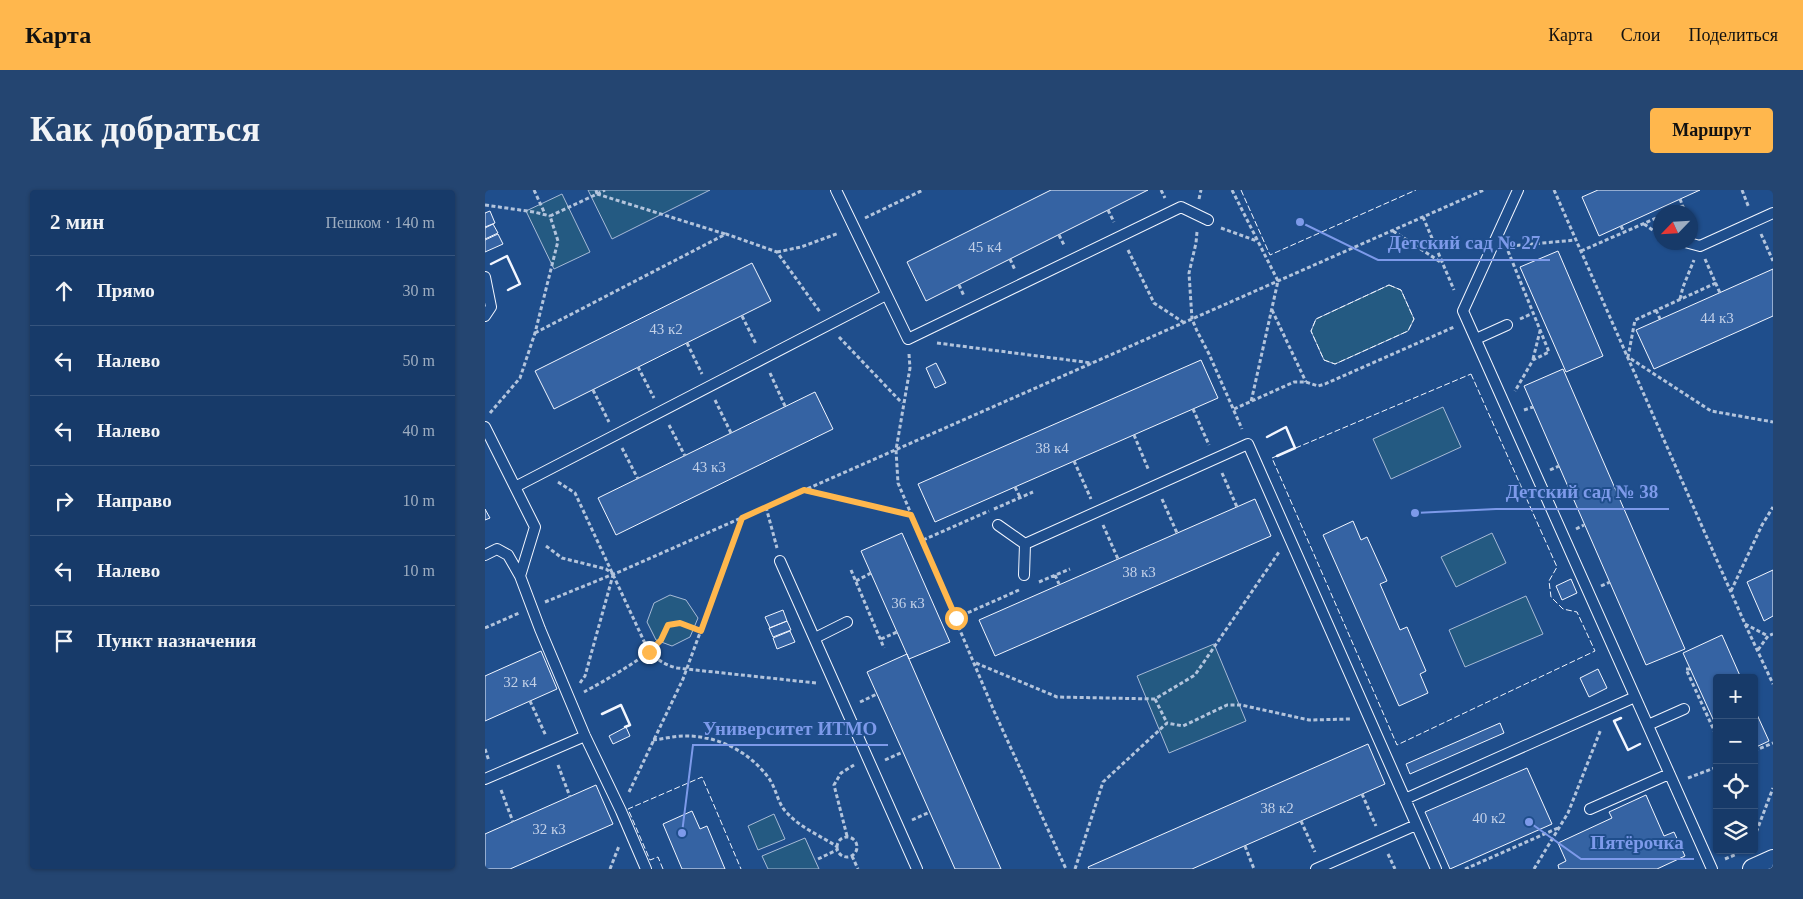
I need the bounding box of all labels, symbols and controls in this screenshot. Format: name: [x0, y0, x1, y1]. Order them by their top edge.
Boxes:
text: Карта: [25, 22, 91, 48]
text: Карта: [1548, 25, 1593, 45]
text: Слои: [1621, 25, 1660, 45]
text: Поделиться: [1688, 25, 1778, 45]
button: Маршрут: [1650, 108, 1773, 153]
text: Как добраться: [30, 110, 260, 149]
north arrow: [1653, 205, 1698, 250]
text: 2 мин: [50, 210, 104, 234]
text: Пешком · 140 m: [325, 214, 435, 231]
callout: Детский сад № 27: [1378, 226, 1550, 260]
text: Детский сад № 27: [1388, 232, 1541, 253]
house number: 45 к4: [968, 239, 1002, 255]
icon: ahead: [50, 277, 78, 305]
text: Прямо: [97, 280, 155, 301]
text: 30 m: [403, 282, 435, 299]
house number: 44 к3: [1700, 310, 1734, 326]
house number: 43 к2: [649, 321, 683, 337]
icon: left: [50, 347, 78, 375]
text: Налево: [97, 350, 160, 371]
text: 50 m: [403, 352, 435, 369]
icon: left: [50, 417, 78, 445]
text: Налево: [97, 420, 160, 441]
text: 40 m: [403, 422, 435, 439]
house number: 38 к4: [1035, 440, 1069, 456]
house number: 43 к3: [692, 459, 726, 475]
callout: Детский сад № 38: [1496, 475, 1669, 509]
text: Детский сад № 38: [1506, 481, 1658, 502]
icon: right: [50, 487, 78, 515]
text: Направо: [97, 490, 172, 511]
text: 10 m: [403, 492, 435, 509]
icon: left: [50, 557, 78, 585]
text: Налево: [97, 560, 160, 581]
text: 10 m: [403, 562, 435, 579]
house number: 38 к3: [1122, 564, 1156, 580]
house number: 36 к3: [891, 595, 925, 611]
route start: [945, 607, 968, 630]
icon: arrive: [50, 627, 78, 655]
text: Пункт назначения: [97, 630, 256, 651]
route end: [638, 641, 661, 664]
house number: 32 к4: [503, 674, 537, 690]
map controls: [1713, 674, 1758, 854]
button: +: [1713, 674, 1758, 719]
callout: Университет ИТМО: [693, 711, 888, 745]
text: Университет ИТМО: [703, 718, 877, 739]
button: −: [1713, 719, 1758, 764]
button: locate: [1713, 764, 1758, 809]
house number: 38 к2: [1260, 800, 1294, 816]
button: layers: [1713, 809, 1758, 854]
house number: 40 к2: [1472, 810, 1506, 826]
house number: 32 к3: [532, 821, 566, 837]
callout: Пятёрочка: [1581, 825, 1694, 859]
text: Пятёрочка: [1590, 832, 1684, 853]

